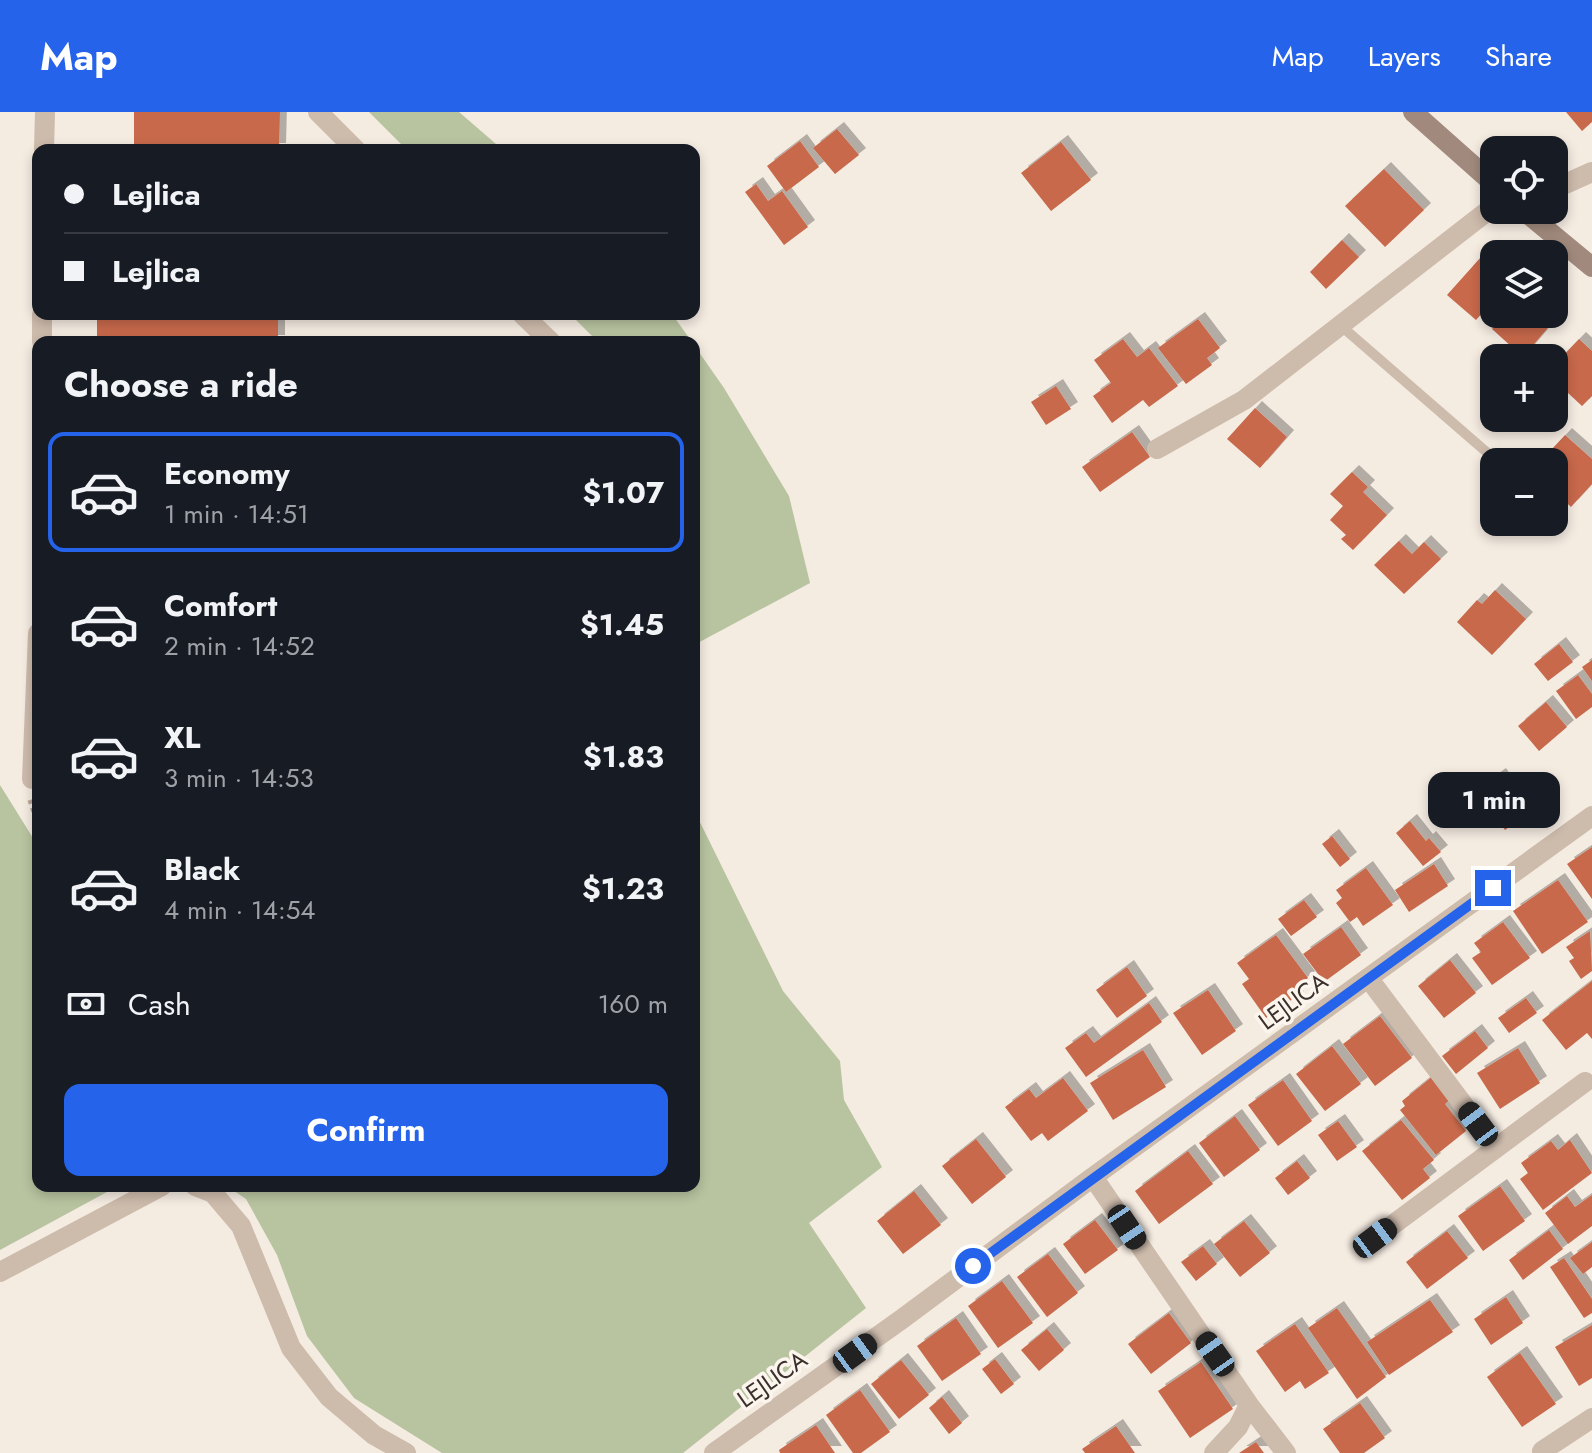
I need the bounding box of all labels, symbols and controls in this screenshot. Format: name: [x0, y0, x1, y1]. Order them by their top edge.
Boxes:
text: Map: [40, 29, 118, 84]
text: Map: [1272, 36, 1324, 77]
text: Layers: [1368, 36, 1441, 77]
text: Share: [1485, 36, 1552, 77]
map controls: [1480, 136, 1568, 536]
button: locate: [1480, 136, 1568, 224]
text: Lejlica: [112, 173, 201, 216]
button: layers: [1480, 240, 1568, 328]
text: Lejlica: [112, 250, 201, 293]
button: +: [1480, 344, 1568, 432]
text: Choose a ride: [64, 358, 298, 410]
button: −: [1480, 448, 1568, 536]
text: Economy: [164, 452, 290, 495]
icon: car: [68, 456, 140, 528]
text: $1.07: [582, 471, 664, 514]
text: 1 min · 14:51: [164, 495, 309, 533]
text: Comfort: [164, 584, 277, 627]
icon: car: [68, 588, 140, 660]
text: $1.45: [580, 603, 664, 646]
text: 2 min · 14:52: [164, 627, 315, 665]
text: XL: [164, 716, 200, 759]
icon: car: [68, 720, 140, 792]
text: $1.83: [583, 735, 664, 778]
text: 3 min · 14:53: [164, 759, 314, 797]
callout: 1 min: [1427, 772, 1559, 828]
text: 1 min: [1462, 781, 1526, 819]
text: Black: [164, 848, 240, 891]
icon: car: [68, 852, 140, 924]
text: $1.23: [582, 867, 664, 910]
route end: [1475, 870, 1511, 906]
text: 4 min · 14:54: [164, 891, 316, 929]
street label: LEJLICA: [1251, 964, 1335, 1038]
icon: cash: [64, 982, 108, 1026]
text: Cash: [128, 983, 191, 1026]
text: 160 m: [598, 985, 668, 1023]
button: Confirm: [64, 1084, 668, 1176]
car: [1454, 1098, 1502, 1150]
car: [1104, 1200, 1150, 1254]
car: [1349, 1214, 1401, 1262]
route start: [955, 1248, 991, 1284]
car: [1191, 1327, 1239, 1381]
car: [829, 1329, 881, 1377]
street label: LEJLICA: [730, 1342, 814, 1416]

